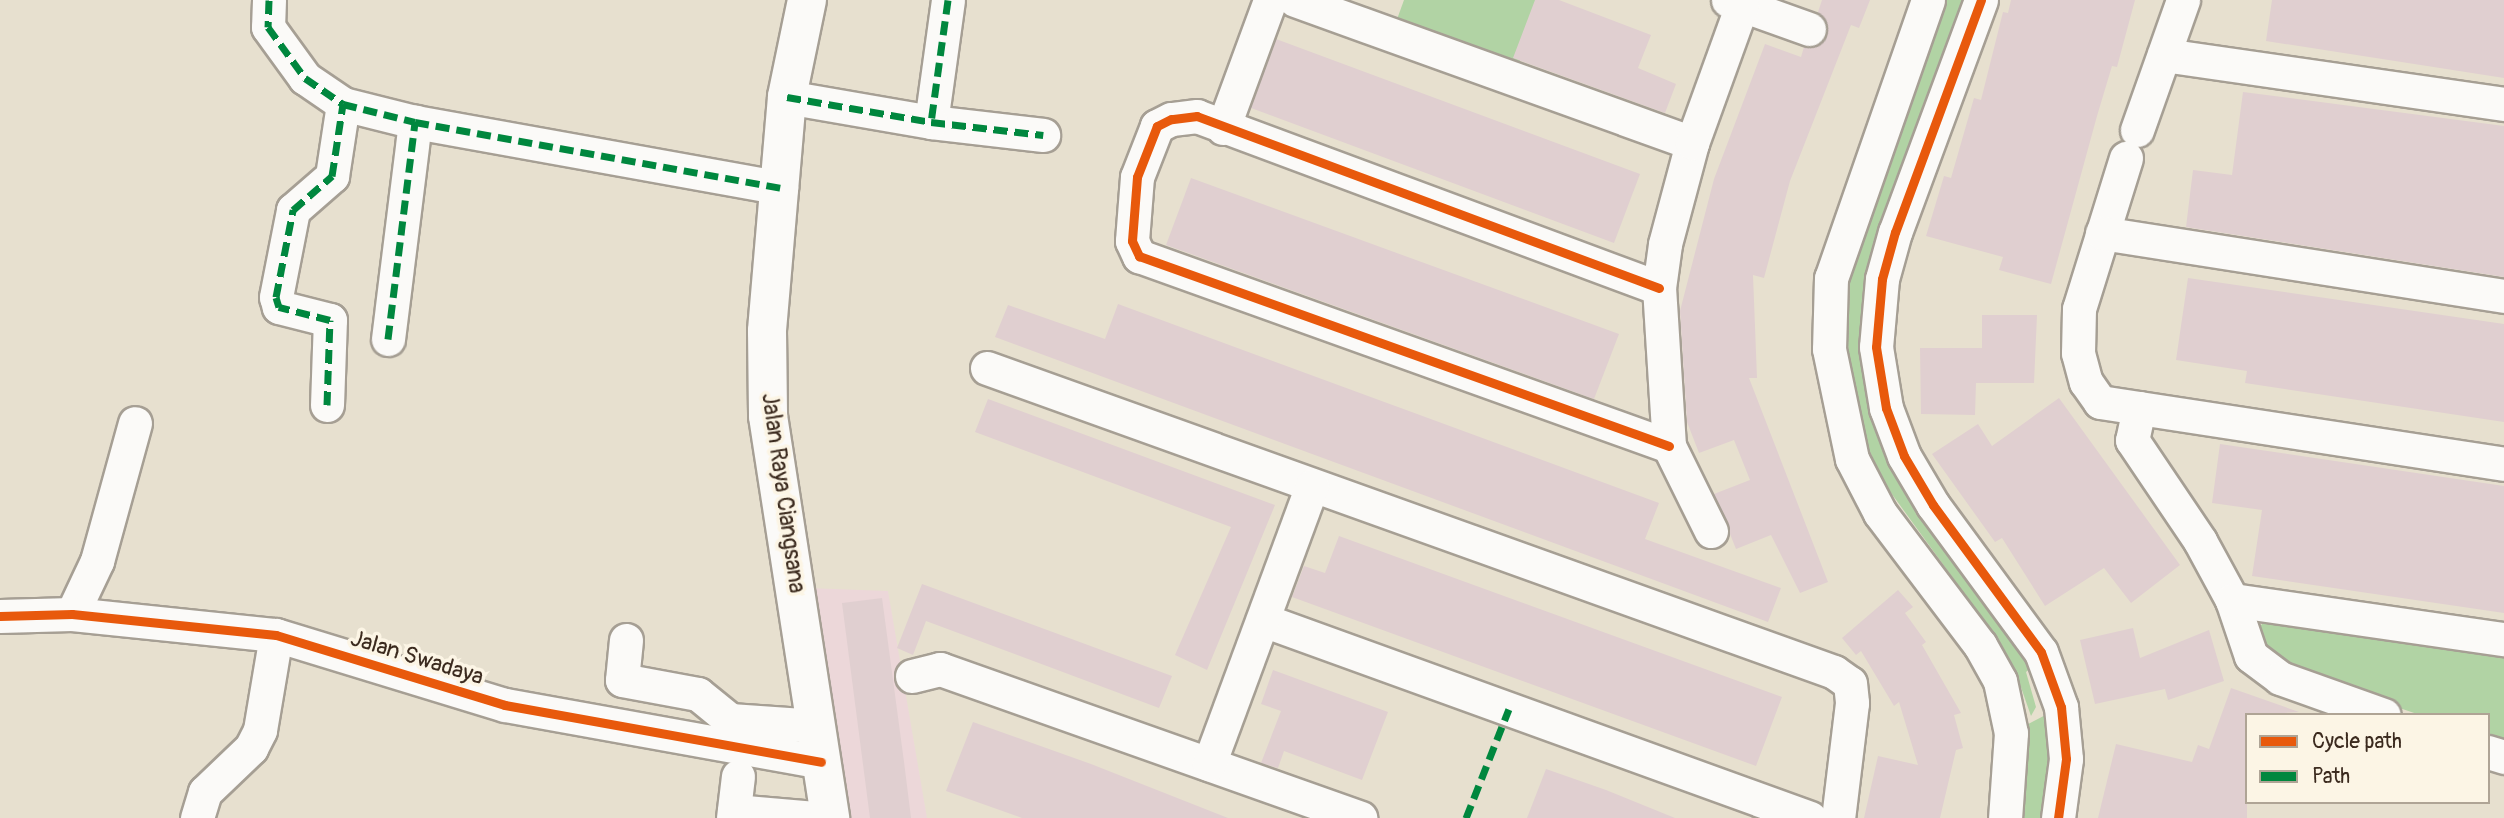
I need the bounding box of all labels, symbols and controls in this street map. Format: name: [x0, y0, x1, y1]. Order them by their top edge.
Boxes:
street label: Jalan Raya Ciangsana: [755, 391, 811, 595]
street label: Jalan Swadaya: [347, 625, 487, 691]
legend: [2245, 713, 2490, 804]
text: Cycle path: [2312, 728, 2402, 755]
text: Path: [2312, 763, 2350, 790]

